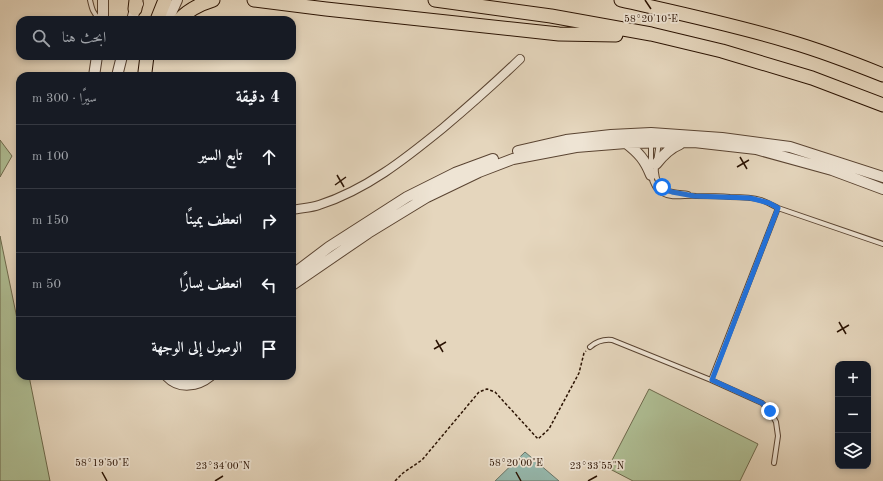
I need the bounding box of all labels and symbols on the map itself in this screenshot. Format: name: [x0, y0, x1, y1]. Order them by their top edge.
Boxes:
text: 58°20'10"E: [624, 14, 678, 24]
route start: [653, 178, 671, 196]
route end: [761, 402, 779, 420]
text: 58°19'50"E: [75, 458, 129, 468]
text: 58°20'00"E: [489, 458, 543, 468]
text: 23°34'00"N: [196, 461, 251, 471]
text: 23°33'55"N: [570, 461, 625, 471]

